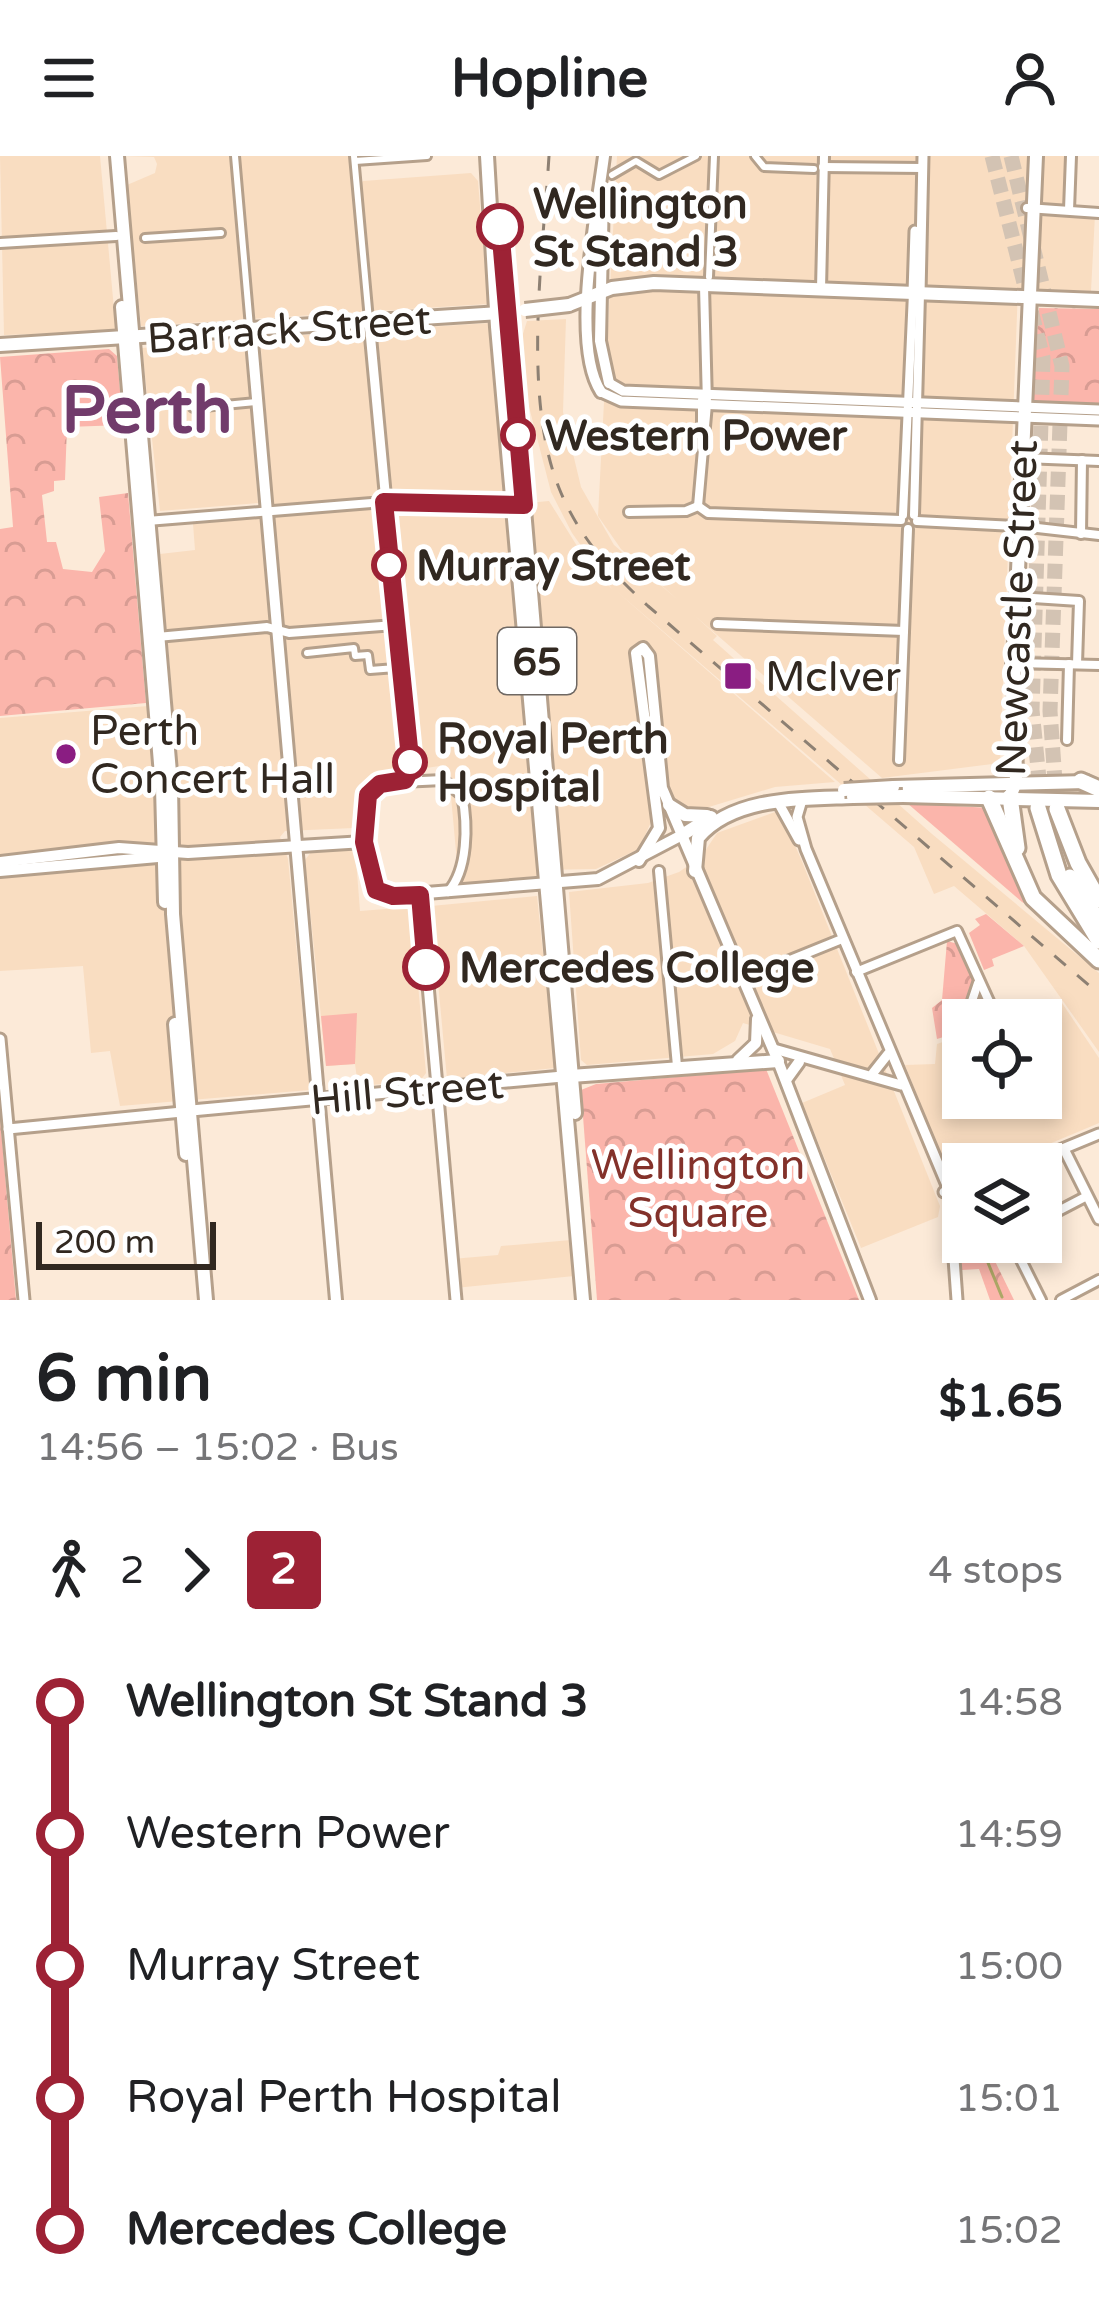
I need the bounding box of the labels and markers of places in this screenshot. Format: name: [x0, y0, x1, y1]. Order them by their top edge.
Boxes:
place label: Wellington St Stand 3: [533, 179, 748, 278]
marker: Wellington St Stand 3: [478, 205, 522, 249]
place label: Western Power: [545, 411, 848, 462]
marker: Western Power: [502, 419, 534, 451]
place label: Murray Street: [416, 541, 691, 592]
marker: Murray Street: [373, 549, 405, 581]
place label: McIver: [765, 652, 901, 703]
marker: McIver: [722, 660, 754, 692]
place label: Perth Concert Hall: [90, 706, 335, 805]
place label: Royal Perth Hospital: [437, 714, 669, 813]
marker: Perth Concert Hall: [53, 741, 79, 767]
marker: Royal Perth Hospital: [394, 746, 426, 778]
place label: Mercedes College: [459, 943, 815, 994]
marker: Mercedes College: [404, 945, 448, 989]

